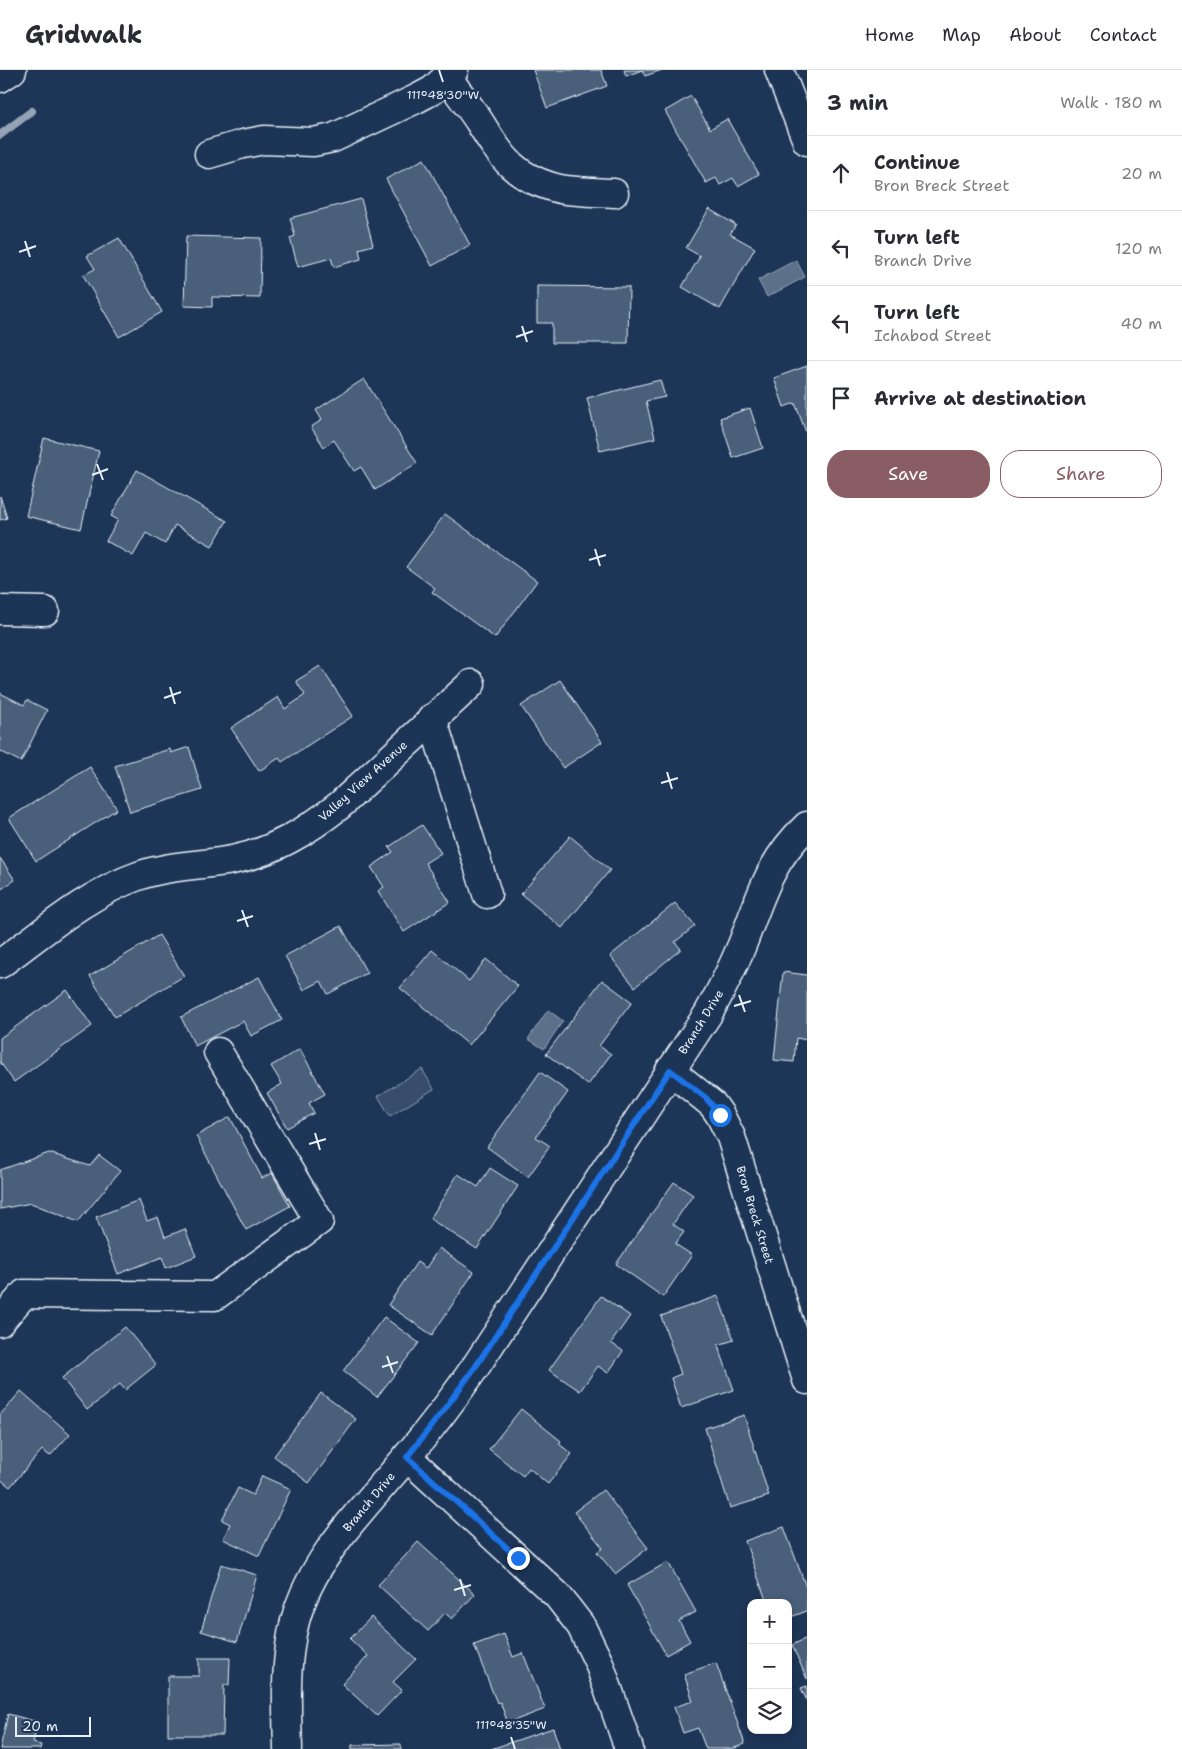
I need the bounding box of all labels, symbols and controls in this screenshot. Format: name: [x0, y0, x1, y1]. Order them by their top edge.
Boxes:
text: Gridwalk: [25, 19, 142, 51]
text: Home: [865, 23, 914, 47]
text: Map: [942, 23, 981, 47]
text: About: [1009, 23, 1062, 47]
text: Contact: [1090, 23, 1157, 47]
text: 111°48'30"W: [407, 87, 479, 103]
text: 3 min: [827, 89, 888, 117]
text: Walk · 180 m: [1060, 92, 1162, 113]
text: Continue: [874, 150, 960, 175]
icon: ahead: [827, 159, 855, 187]
text: 20 m: [1121, 163, 1162, 184]
text: Bron Breck Street: [874, 175, 1009, 196]
text: Turn left: [874, 225, 960, 250]
icon: left: [827, 234, 855, 262]
text: 120 m: [1115, 238, 1162, 259]
text: Branch Drive: [874, 250, 972, 271]
text: Turn left: [874, 300, 960, 325]
icon: left: [827, 309, 855, 337]
text: 40 m: [1120, 313, 1162, 334]
text: Ichabod Street: [874, 325, 991, 346]
icon: arrive: [827, 384, 855, 412]
text: Arrive at destination: [874, 386, 1086, 411]
button: Save: [827, 450, 990, 498]
button: Share: [1000, 450, 1162, 498]
street label: Valley View Avenue: [315, 737, 411, 825]
street label: Branch Drive: [675, 986, 727, 1057]
route start: [709, 1104, 732, 1127]
street label: Bron Breck Street: [733, 1164, 777, 1266]
street label: Branch Drive: [339, 1469, 399, 1535]
route end: [507, 1547, 530, 1570]
map controls: [747, 1599, 792, 1734]
button: +: [747, 1599, 792, 1644]
button: −: [747, 1644, 792, 1689]
button: layers: [747, 1689, 792, 1734]
scale bar: [15, 1714, 91, 1737]
text: 20 m: [22, 1717, 58, 1735]
text: 111°48'35"W: [475, 1717, 547, 1733]

